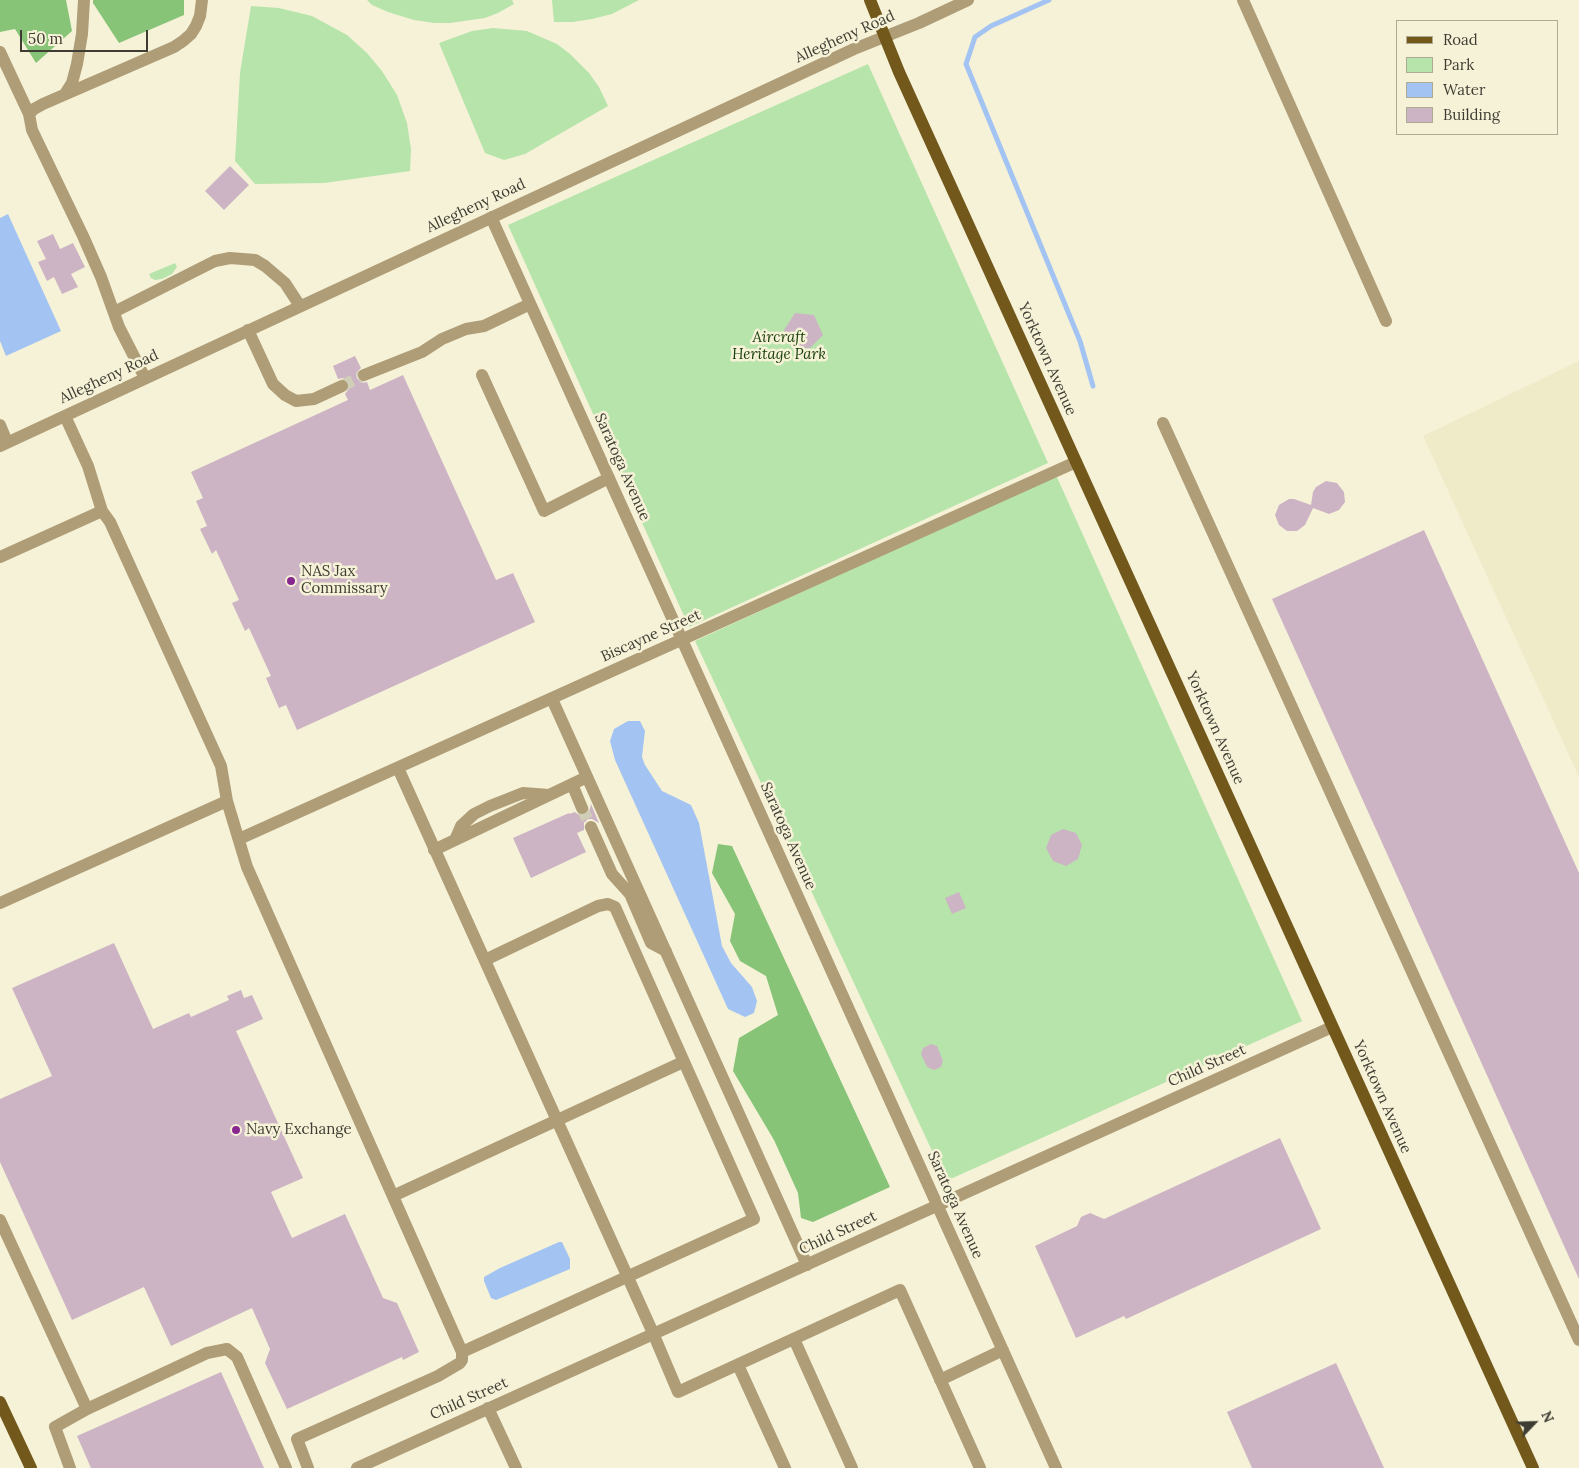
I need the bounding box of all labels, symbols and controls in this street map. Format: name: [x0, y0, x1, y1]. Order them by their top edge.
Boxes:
street label: Allegheny Road: [792, 7, 898, 67]
scale bar: [22, 20, 150, 52]
legend: [1396, 20, 1559, 135]
text: 50 m: [28, 29, 63, 48]
text: Road: [1443, 30, 1478, 49]
text: Park: [1443, 55, 1474, 74]
text: Water: [1443, 80, 1485, 99]
text: Building: [1443, 105, 1500, 124]
street label: Allegheny Road: [424, 175, 528, 237]
street label: Yorktown Avenue: [1014, 300, 1080, 418]
park label: Aircraft Heritage Park: [732, 329, 826, 364]
street label: Allegheny Road: [57, 346, 161, 408]
street label: Saratoga Avenue: [590, 410, 654, 524]
place label: NAS Jax Commissary: [301, 563, 388, 598]
marker: NAS Jax Commissary: [285, 575, 297, 587]
street label: Biscayne Street: [598, 606, 704, 666]
street label: Yorktown Avenue: [1182, 669, 1248, 787]
street label: Saratoga Avenue: [756, 779, 820, 893]
street label: Yorktown Avenue: [1349, 1038, 1415, 1156]
street label: Child Street: [1165, 1041, 1249, 1091]
place label: Navy Exchange: [246, 1121, 352, 1139]
marker: Navy Exchange: [230, 1124, 242, 1136]
street label: Saratoga Avenue: [923, 1148, 987, 1262]
street label: Child Street: [796, 1207, 880, 1259]
street label: Child Street: [427, 1374, 511, 1424]
north arrow: [1509, 1398, 1559, 1448]
text: N: [1537, 1408, 1558, 1425]

